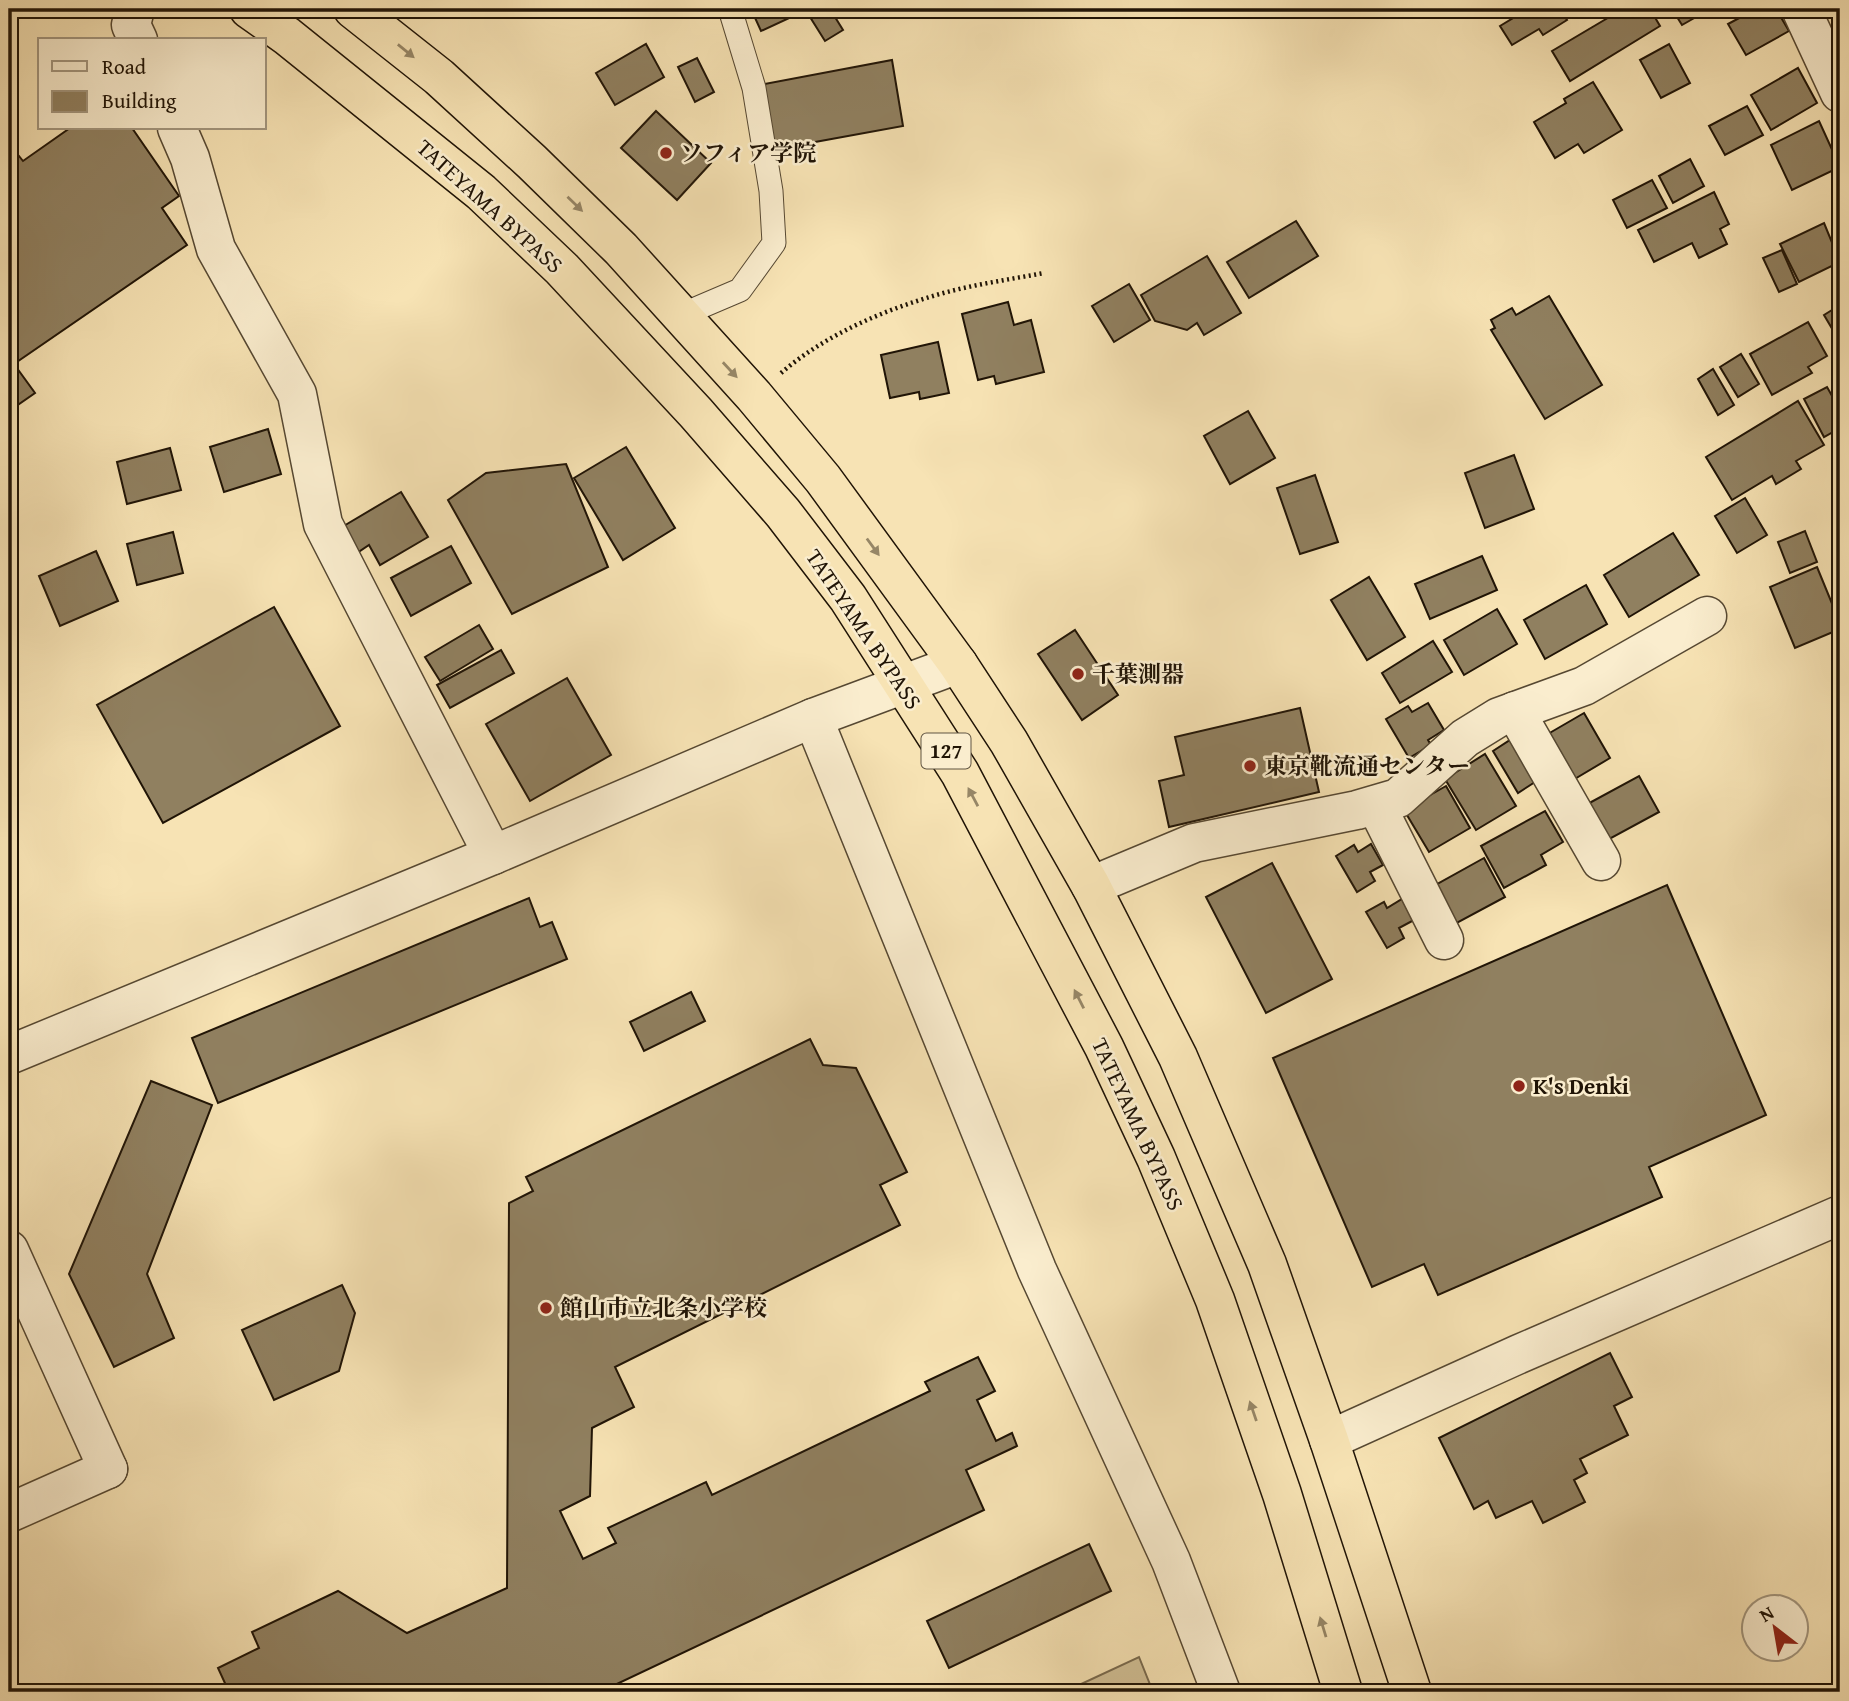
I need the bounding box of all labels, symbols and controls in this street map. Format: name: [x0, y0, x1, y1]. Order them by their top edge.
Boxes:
legend: [38, 38, 266, 130]
one-way arrow: [397, 44, 415, 59]
text: Road: [102, 51, 147, 82]
text: Building: [102, 85, 177, 116]
street label: TATEYAMA BYPASS: [410, 131, 571, 280]
place label: ソフィア学院: [680, 136, 816, 169]
marker: ソフィア学院: [658, 145, 674, 161]
one-way arrow: [566, 196, 583, 213]
one-way arrow: [722, 361, 738, 379]
one-way arrow: [865, 538, 879, 556]
street label: TATEYAMA BYPASS: [798, 542, 930, 715]
place label: 千葉測器: [1092, 657, 1184, 690]
marker: 千葉測器: [1070, 666, 1086, 682]
road number: 127: [922, 734, 970, 768]
place label: 東京靴流通センター: [1264, 749, 1470, 782]
marker: 東京靴流通センター: [1242, 758, 1258, 774]
one-way arrow: [967, 787, 979, 807]
one-way arrow: [1073, 988, 1085, 1008]
street label: TATEYAMA BYPASS: [1084, 1032, 1193, 1216]
place label: K's Denki: [1533, 1069, 1629, 1102]
marker: K's Denki: [1511, 1078, 1527, 1094]
place label: 館山市立北条小学校: [560, 1291, 767, 1324]
marker: 館山市立北条小学校: [538, 1300, 554, 1316]
one-way arrow: [1247, 1400, 1258, 1421]
north arrow: [1741, 1592, 1811, 1662]
text: N: [1754, 1598, 1779, 1629]
one-way arrow: [1318, 1616, 1328, 1637]

